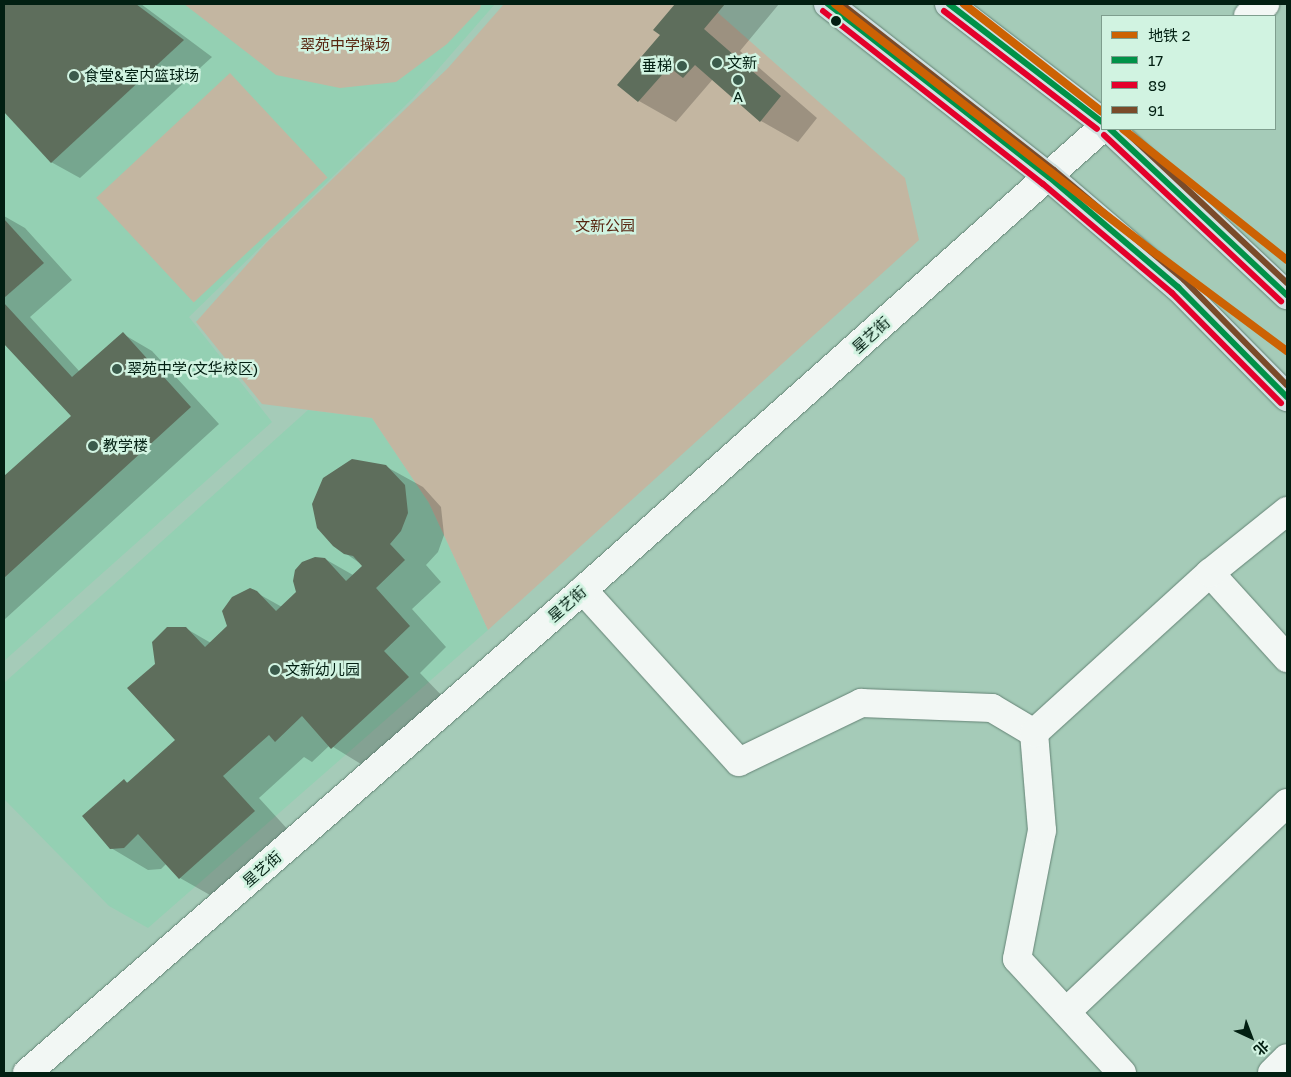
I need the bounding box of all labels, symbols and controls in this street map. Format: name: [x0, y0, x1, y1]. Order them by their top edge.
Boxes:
legend: [1101, 15, 1276, 130]
unlabelled marker: [831, 16, 841, 26]
text: 地铁 2: [1148, 26, 1190, 44]
park label: 翠苑中学操场: [300, 36, 390, 54]
text: 17: [1148, 51, 1163, 69]
place label: 文新: [727, 54, 757, 72]
place label: 垂梯: [642, 57, 672, 75]
marker: 文新: [711, 57, 723, 69]
marker: 垂梯: [676, 60, 688, 72]
place label: 食堂&室内篮球场: [84, 67, 199, 85]
marker: 食堂&室内篮球场: [68, 70, 80, 82]
marker: A: [732, 74, 744, 86]
text: 89: [1148, 76, 1166, 94]
place label: A: [733, 88, 743, 106]
text: 91: [1148, 101, 1164, 119]
park label: 文新公园: [575, 217, 635, 235]
street label: 星艺街: [848, 313, 894, 357]
place label: 翠苑中学(文华校区): [127, 360, 258, 378]
marker: 翠苑中学(文华校区): [111, 363, 123, 375]
place label: 教学楼: [103, 437, 148, 455]
marker: 教学楼: [87, 440, 99, 452]
street label: 星艺街: [544, 582, 590, 626]
place label: 文新幼儿园: [285, 661, 360, 679]
marker: 文新幼儿园: [269, 664, 281, 676]
street label: 星艺街: [239, 847, 285, 891]
north arrow: [1226, 1012, 1276, 1062]
text: 北: [1251, 1037, 1272, 1059]

